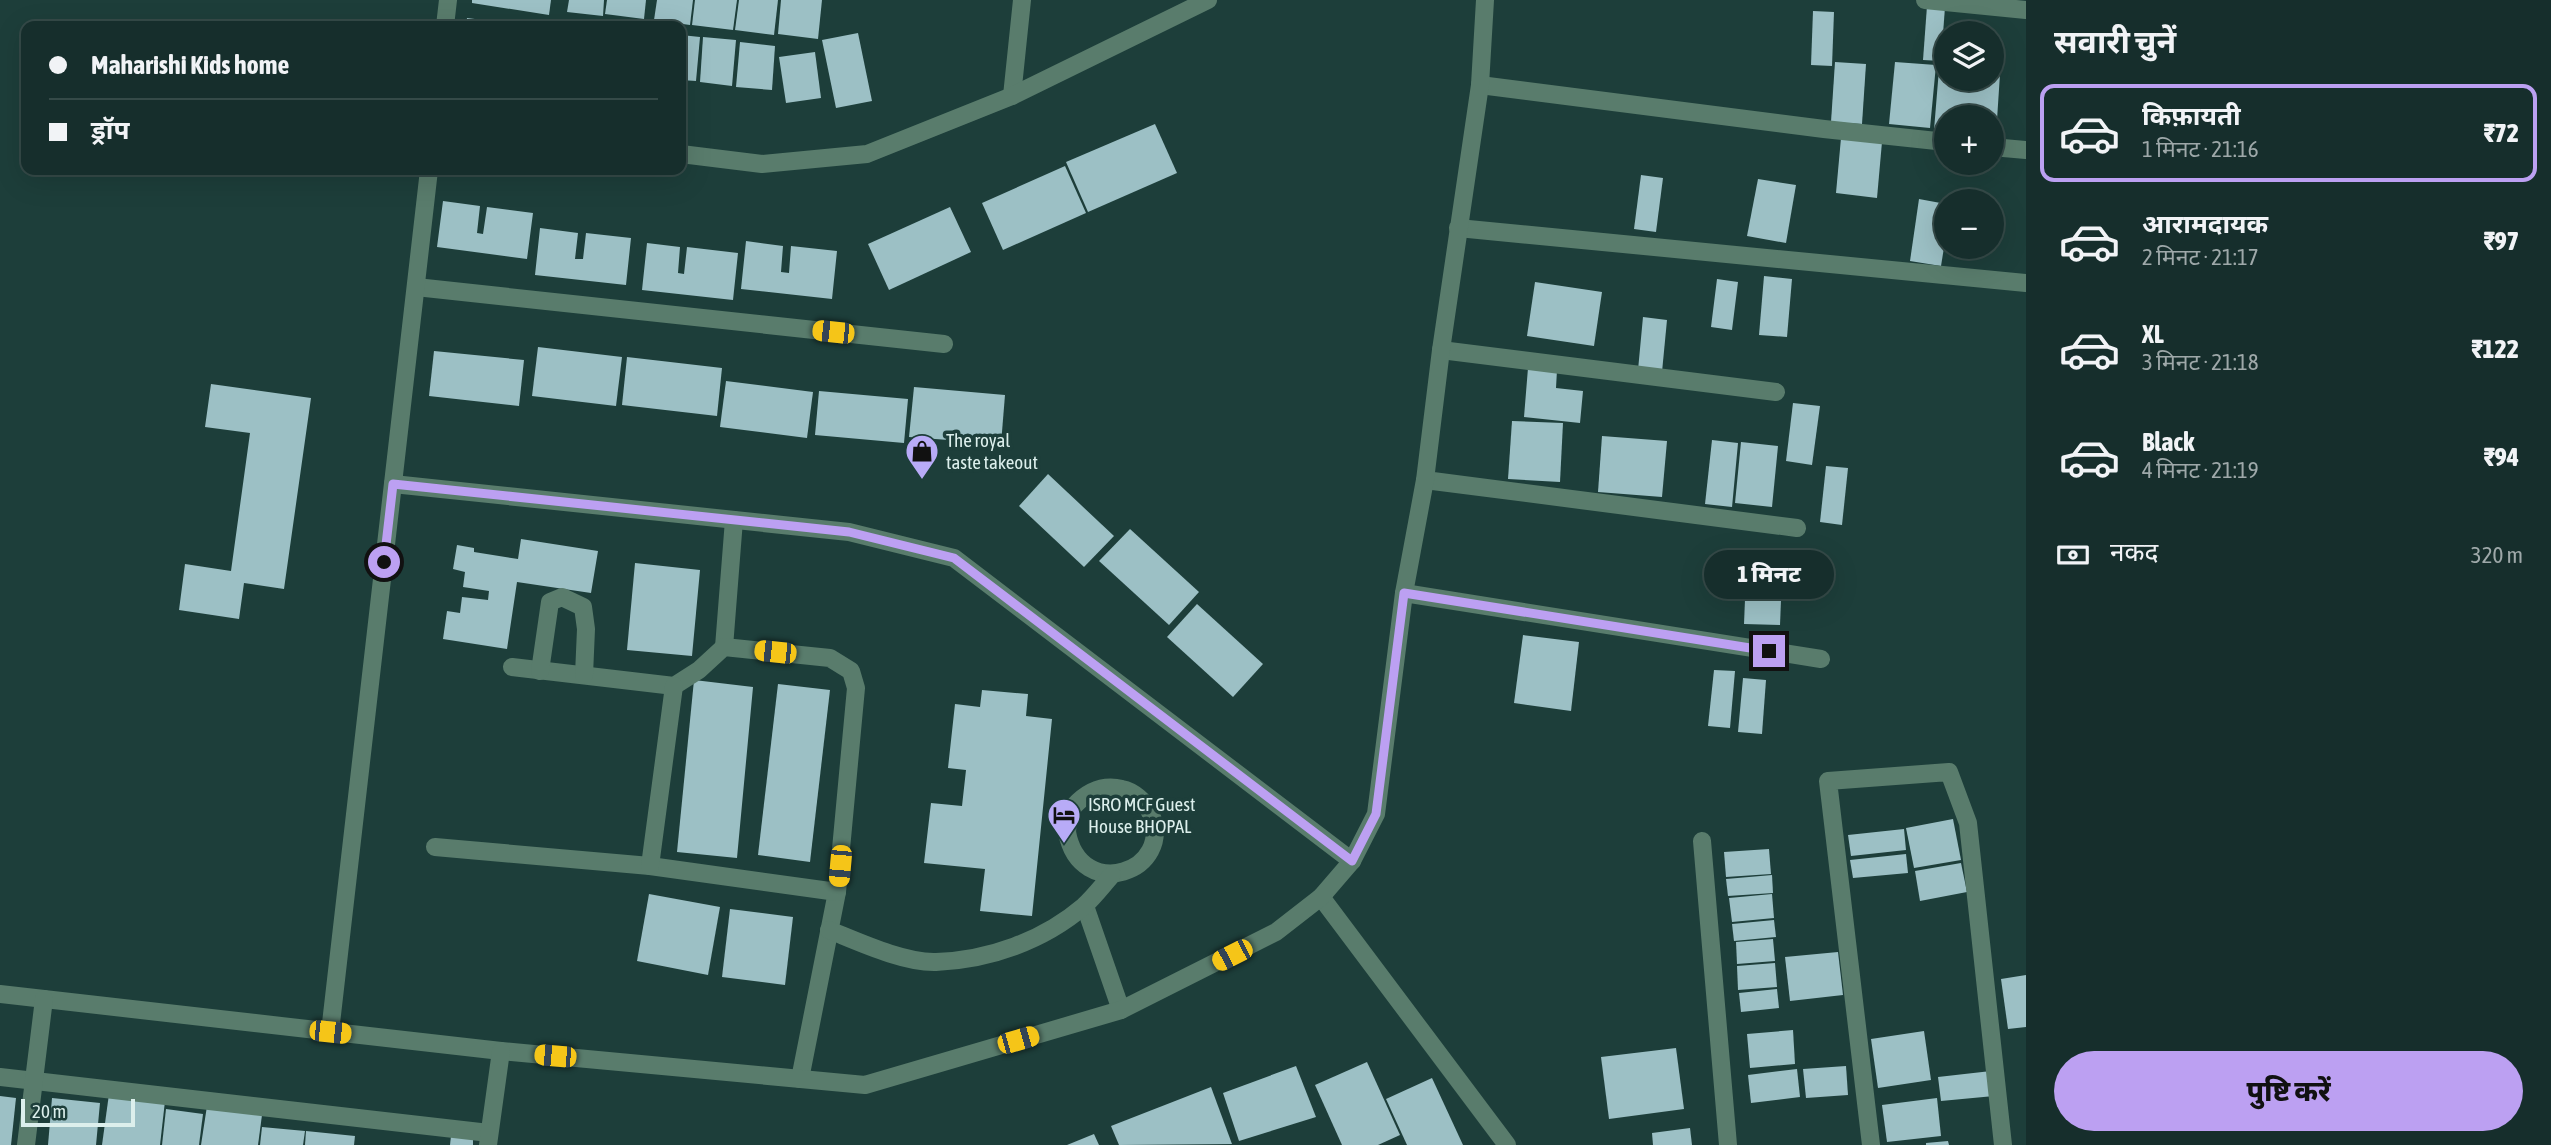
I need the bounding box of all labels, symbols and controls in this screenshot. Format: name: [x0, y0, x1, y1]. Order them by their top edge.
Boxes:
map controls: [1934, 21, 2004, 259]
button: layers: [1934, 21, 2004, 91]
text: सवारी चुनें: [2054, 23, 2176, 60]
text: Maharishi Kids home: [91, 50, 289, 80]
text: किफ़ायती: [2142, 101, 2241, 131]
icon: car: [2058, 102, 2121, 165]
button: +: [1934, 105, 2004, 175]
text: ड्रॉप: [91, 115, 129, 145]
text: ₹72: [2483, 118, 2519, 148]
text: 1 मिनट · 21:16: [2142, 136, 2259, 162]
button: −: [1934, 189, 2004, 259]
text: आरामदायक: [2142, 209, 2268, 239]
icon: car: [2058, 210, 2121, 273]
text: ₹97: [2483, 226, 2519, 256]
text: 2 मिनट · 21:17: [2142, 244, 2259, 270]
icon: car: [2058, 318, 2121, 381]
car: [812, 319, 855, 345]
text: XL: [2142, 319, 2164, 349]
text: ₹122: [2471, 334, 2519, 364]
text: 3 मिनट · 21:18: [2142, 349, 2259, 375]
icon: car: [2058, 426, 2121, 489]
text: Black: [2142, 427, 2194, 457]
place label: The royal taste takeout: [946, 429, 1038, 473]
shop icon: The royal taste takeout: [903, 432, 941, 481]
text: ₹94: [2483, 442, 2519, 472]
text: 4 मिनट · 21:19: [2142, 457, 2259, 483]
icon: cash: [2054, 536, 2092, 574]
text: नकद: [2110, 537, 2158, 567]
text: 320 m: [2471, 542, 2523, 568]
route start: [368, 546, 400, 578]
callout: 1 मिनट: [1704, 550, 1834, 598]
text: 1 मिनट: [1737, 561, 1801, 587]
route end: [1753, 635, 1785, 667]
car: [754, 639, 797, 665]
place label: ISRO MCF Guest House BHOPAL: [1088, 793, 1195, 837]
hotel icon: ISRO MCF Guest House BHOPAL: [1045, 796, 1083, 845]
car: [828, 844, 853, 888]
car: [1209, 936, 1256, 974]
car: [309, 1019, 352, 1045]
car: [995, 1024, 1042, 1056]
car: [534, 1044, 577, 1068]
button: पुष्टि करें: [2054, 1051, 2523, 1131]
scale bar: [21, 1096, 135, 1128]
text: 20 m: [32, 1100, 66, 1122]

